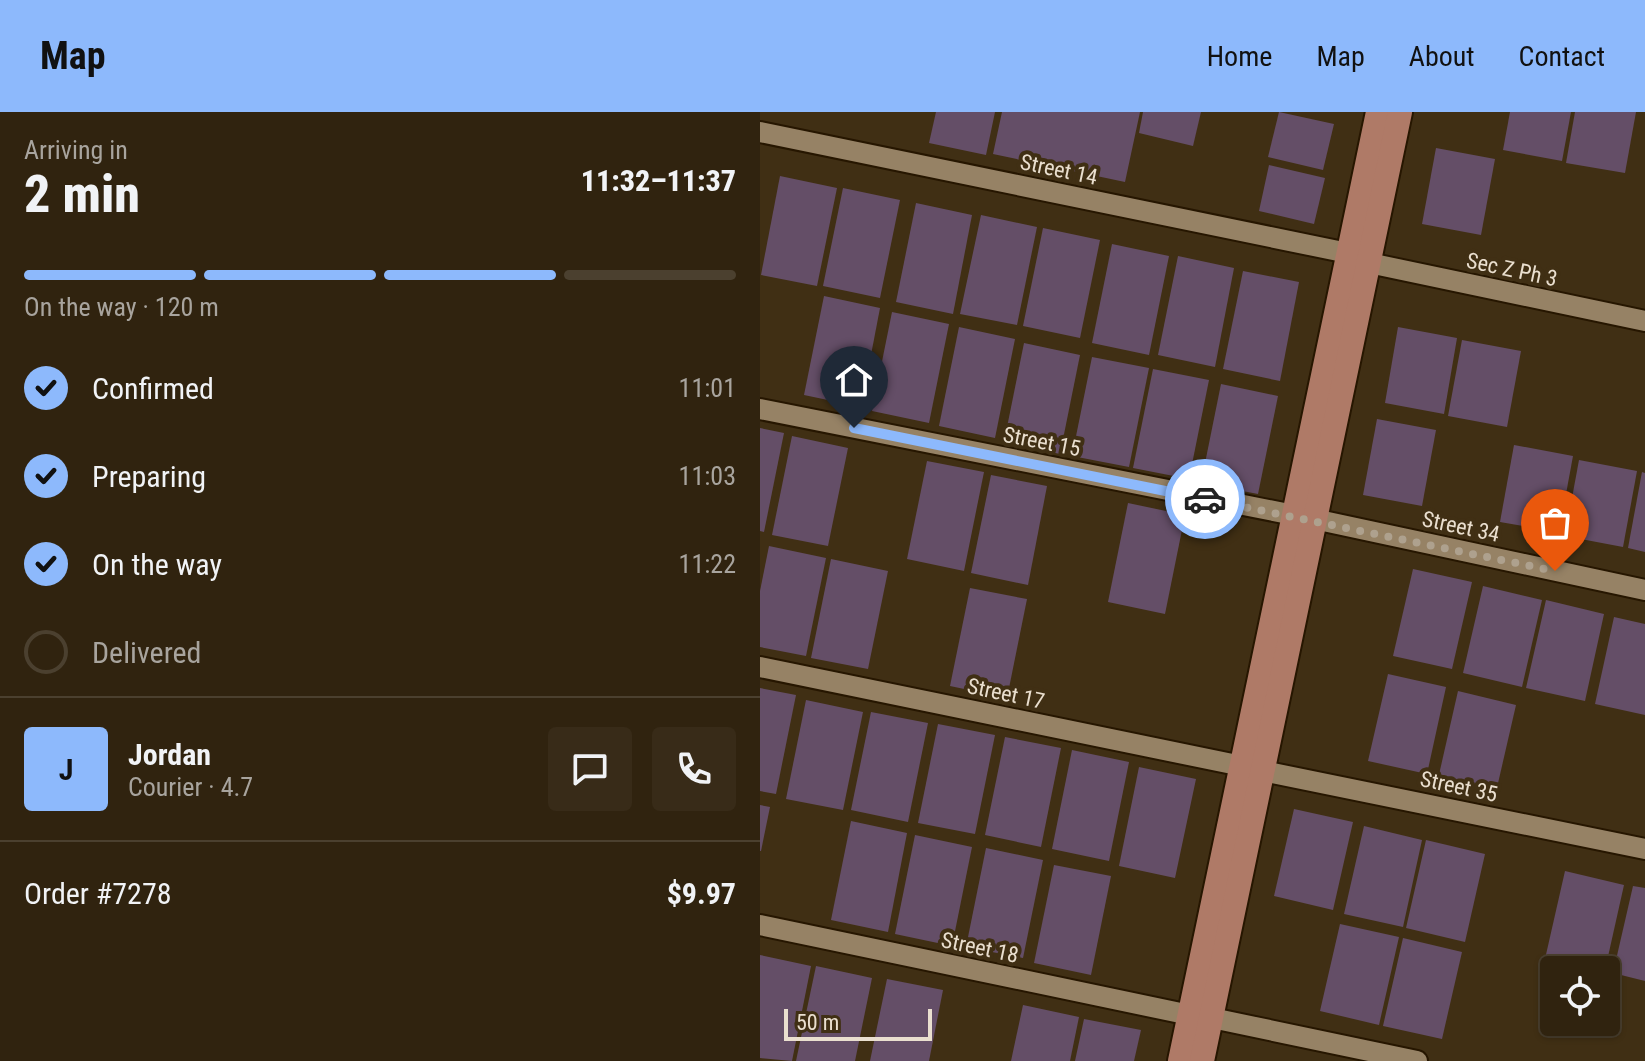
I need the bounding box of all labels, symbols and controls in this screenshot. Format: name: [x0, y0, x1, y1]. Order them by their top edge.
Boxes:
text: Map: [40, 34, 106, 78]
text: Home: [1207, 40, 1272, 73]
text: Map: [1316, 40, 1365, 73]
text: About: [1409, 40, 1475, 73]
text: Contact: [1519, 40, 1605, 73]
text: Arriving in: [24, 135, 128, 165]
street label: Street 14: [1018, 149, 1100, 190]
text: 11:32–11:37: [581, 163, 736, 198]
text: 2 min: [24, 164, 140, 225]
street label: Sec Z Ph 3: [1464, 248, 1560, 291]
text: On the way · 120 m: [24, 292, 219, 322]
pin: [820, 346, 888, 428]
icon: home: [832, 358, 876, 402]
icon: check: [24, 366, 68, 410]
text: Confirmed: [92, 371, 214, 406]
text: 11:01: [679, 373, 736, 403]
street label: Street 15: [1001, 422, 1083, 461]
icon: check: [24, 454, 68, 498]
text: Preparing: [92, 459, 206, 494]
courier: [1165, 459, 1245, 539]
text: 11:03: [679, 461, 736, 491]
icon: car: [1183, 477, 1227, 521]
pin: [1521, 489, 1589, 571]
icon: bag: [1533, 501, 1577, 545]
street label: Street 34: [1420, 506, 1502, 547]
icon: check: [24, 542, 68, 586]
text: On the way: [92, 547, 222, 582]
text: 11:22: [679, 549, 736, 579]
text: Delivered: [92, 635, 201, 670]
street label: Street 17: [965, 673, 1047, 714]
button: chat: [548, 727, 632, 811]
button: phone: [652, 727, 736, 811]
text: Jordan: [128, 737, 211, 772]
text: J: [59, 752, 73, 787]
street label: Street 35: [1418, 766, 1500, 807]
text: Courier · 4.7: [128, 772, 253, 802]
text: Order #7278: [24, 876, 172, 911]
text: $9.97: [667, 876, 736, 911]
street label: Street 18: [939, 927, 1021, 968]
map controls: [1540, 956, 1620, 1036]
button: locate: [1540, 956, 1620, 1036]
scale bar: [784, 1005, 932, 1041]
text: 50 m: [796, 1010, 839, 1035]

